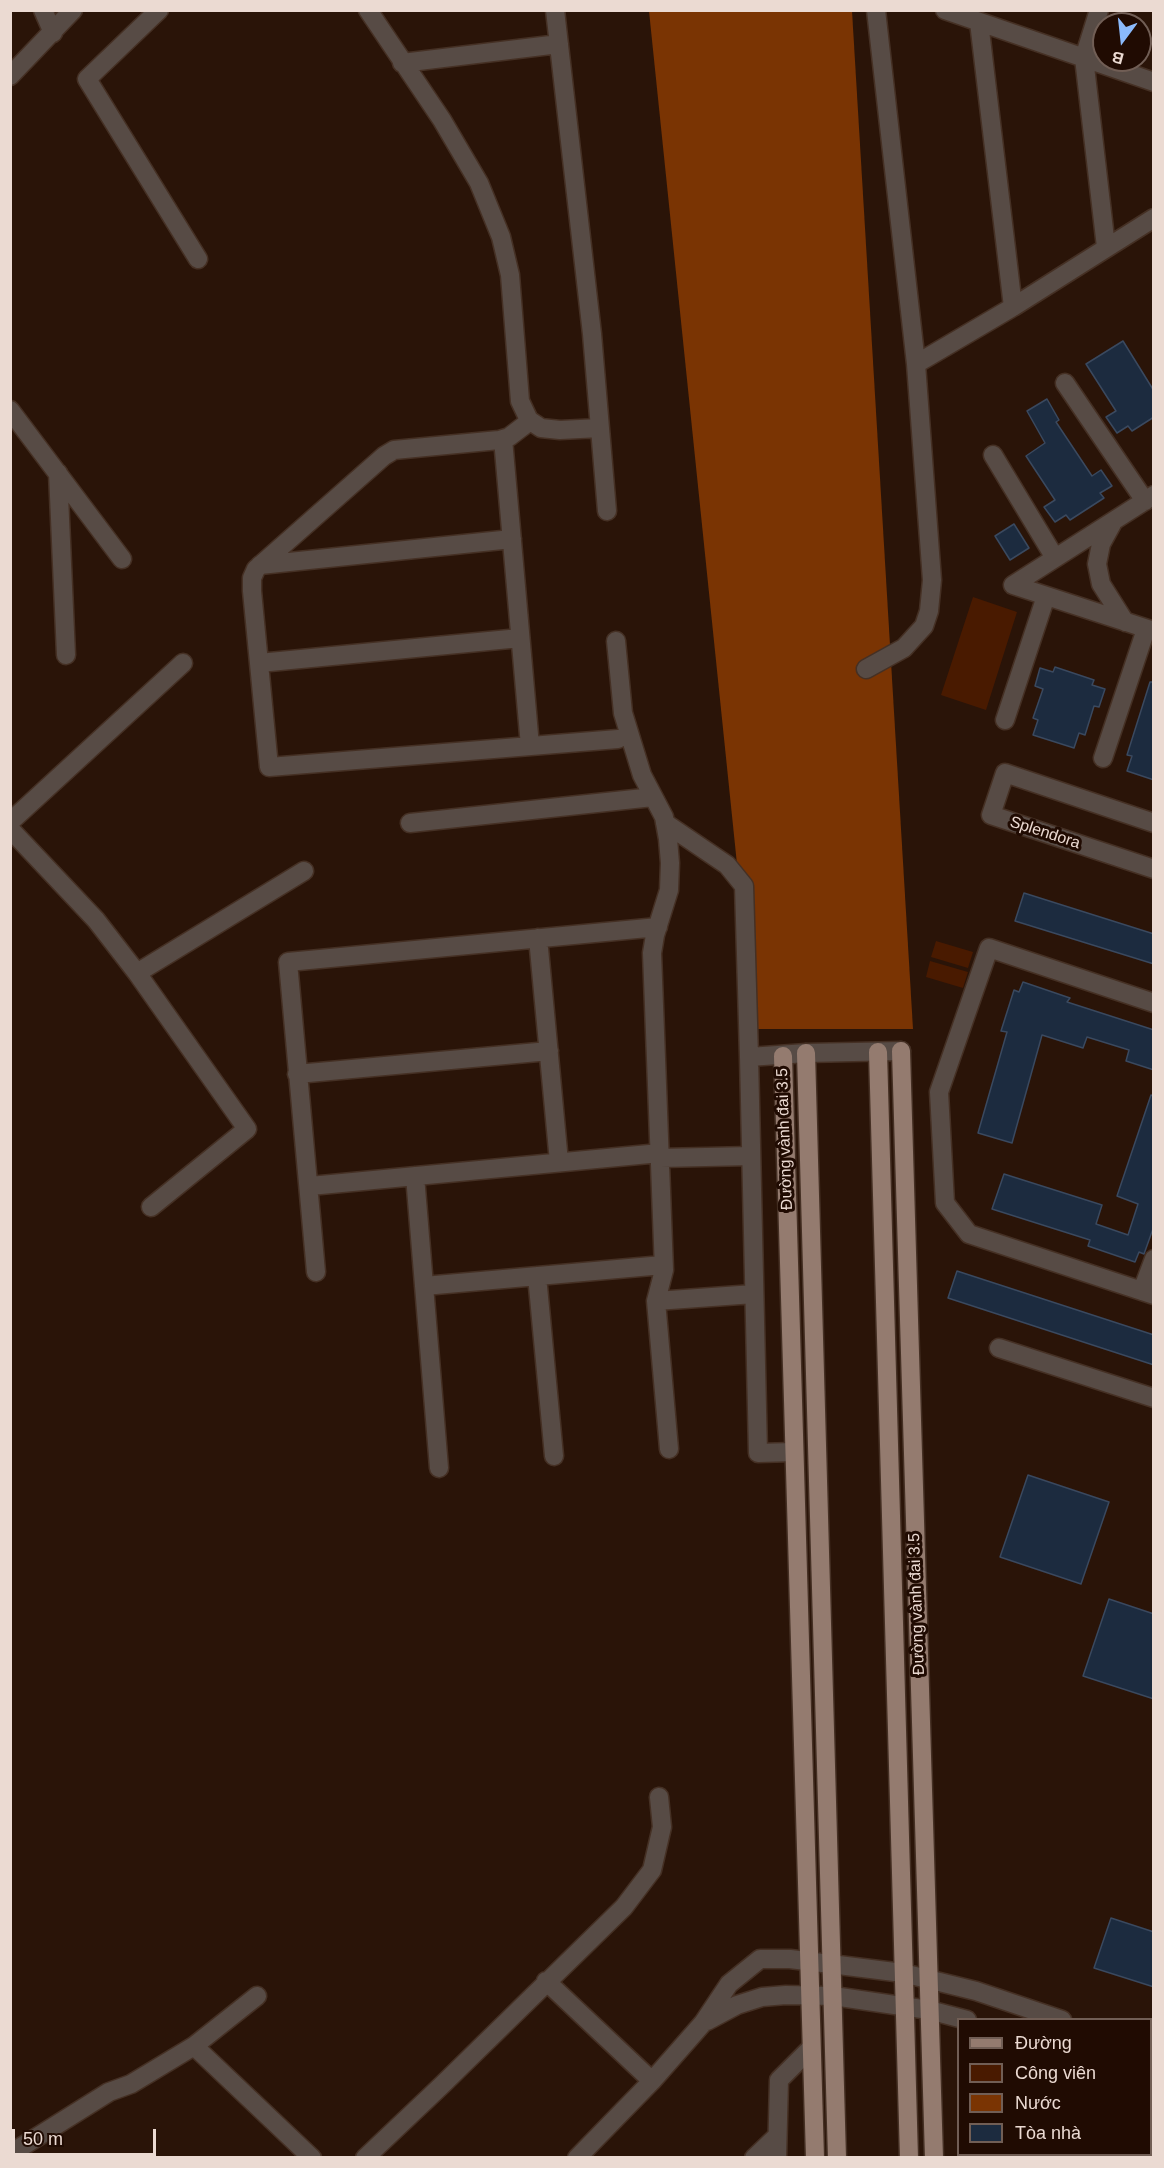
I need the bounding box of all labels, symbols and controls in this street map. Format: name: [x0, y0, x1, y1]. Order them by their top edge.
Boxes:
north arrow: [1092, 12, 1152, 72]
text: B: [1110, 48, 1126, 68]
street label: Splendora: [1007, 813, 1083, 853]
street label: Đường vành đai 3.5: [773, 1068, 797, 1210]
street label: Đường vành đai 3.5: [905, 1533, 929, 1675]
legend: [957, 2018, 1152, 2156]
text: Đường: [1015, 2033, 1072, 2053]
text: Công viên: [1015, 2063, 1096, 2083]
text: Nước: [1015, 2093, 1061, 2113]
scale bar: [15, 2117, 159, 2155]
text: Tòa nhà: [1015, 2123, 1081, 2143]
text: 50 m: [23, 2129, 63, 2149]

